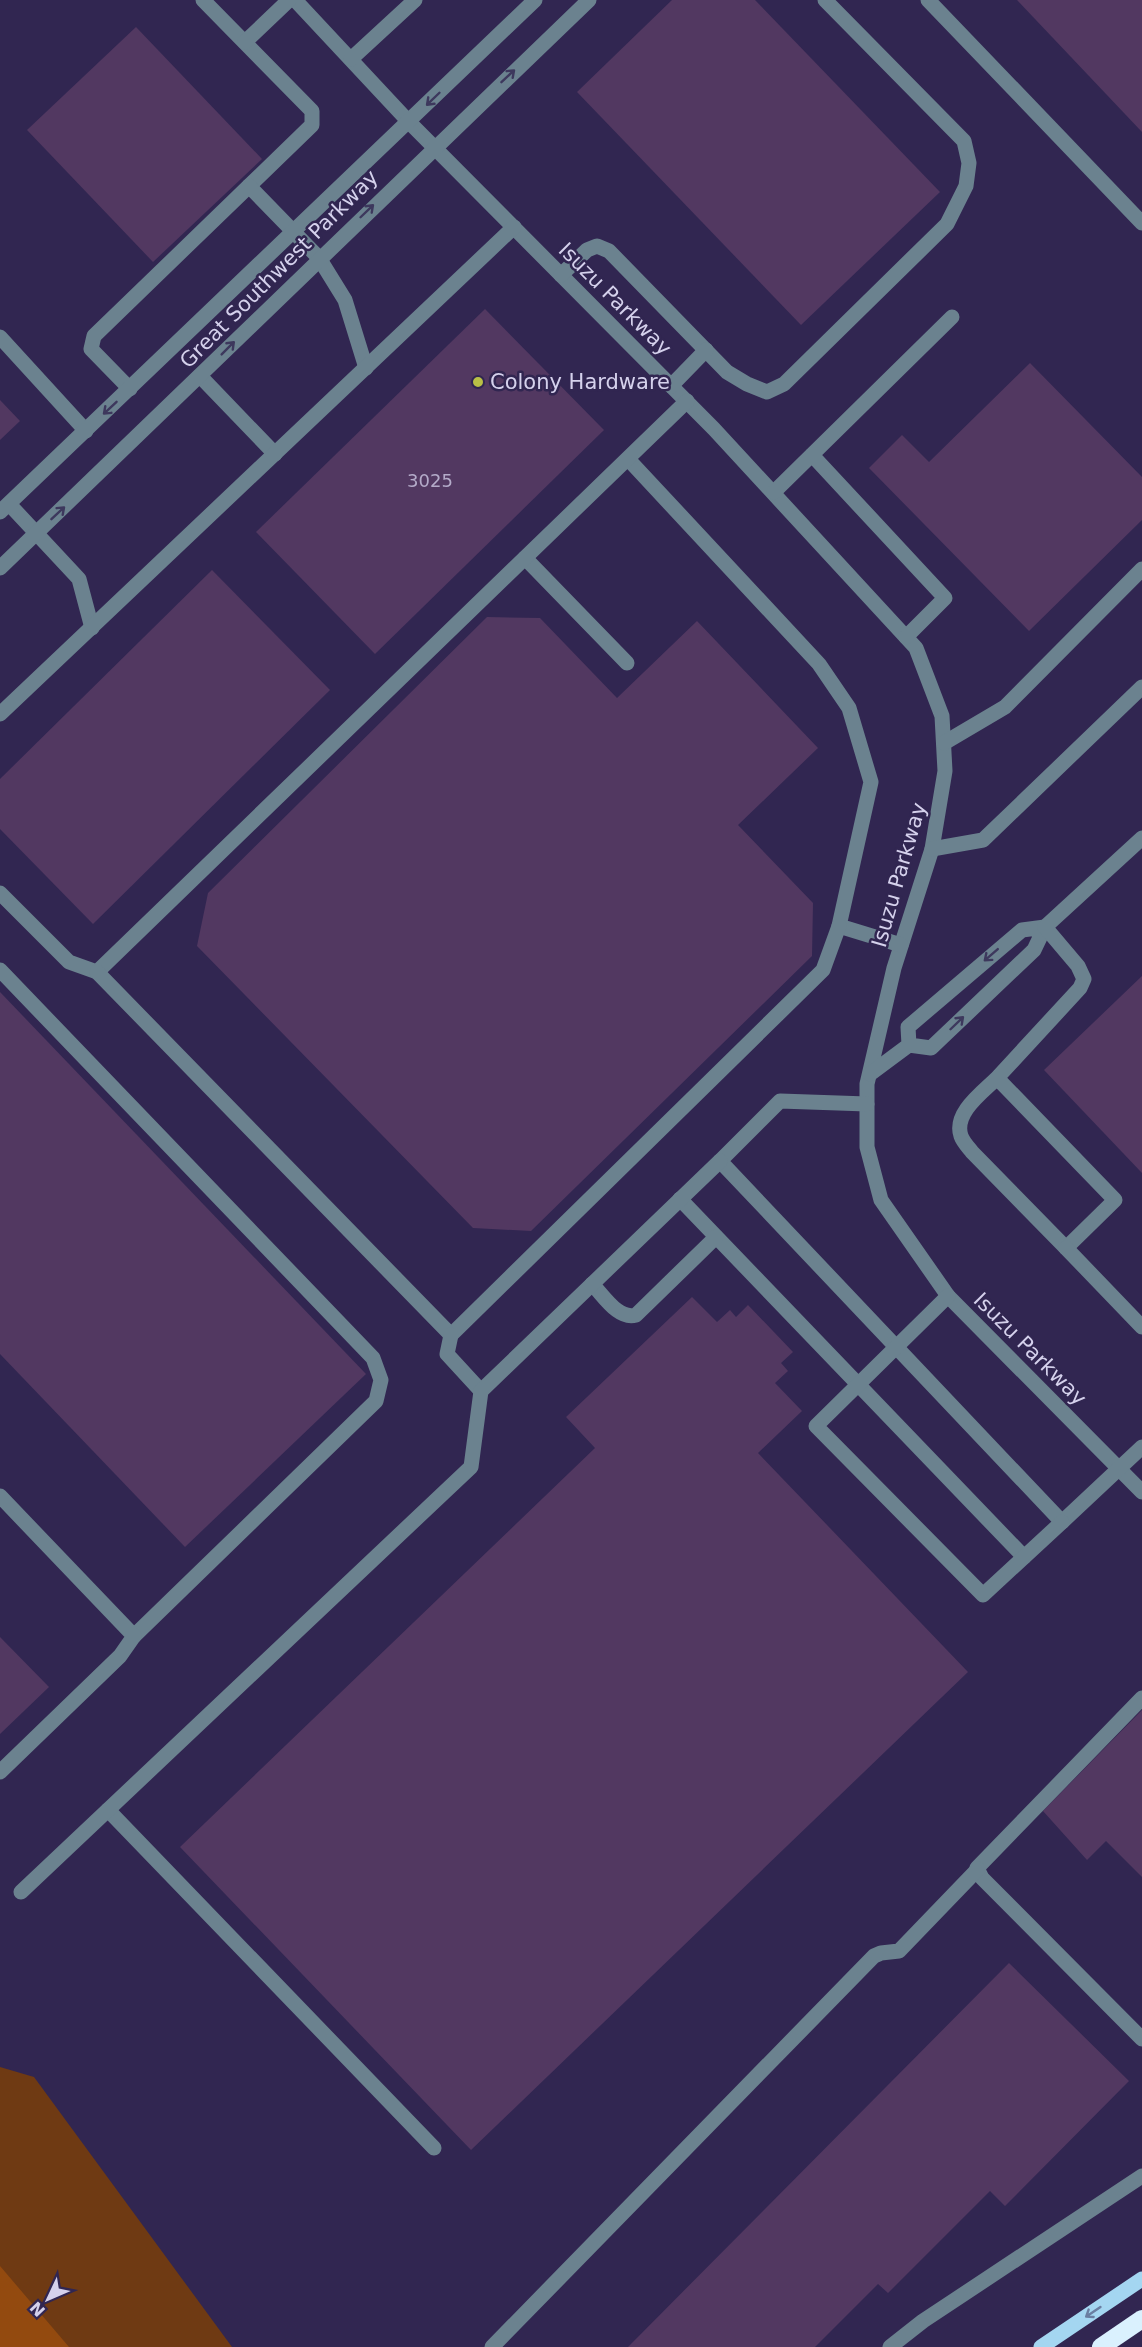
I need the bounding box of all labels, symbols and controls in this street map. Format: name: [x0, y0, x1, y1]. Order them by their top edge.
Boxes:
one-way arrow: [500, 69, 515, 84]
one-way arrow: [425, 92, 440, 106]
street label: Great Southwest Parkway: [175, 165, 383, 373]
one-way arrow: [359, 204, 374, 218]
street label: Isuzu Parkway: [554, 238, 676, 360]
one-way arrow: [221, 341, 236, 356]
place label: Colony Hardware: [490, 370, 670, 394]
marker: Colony Hardware: [471, 375, 485, 389]
one-way arrow: [102, 401, 117, 415]
house number: 3025: [407, 470, 453, 491]
one-way arrow: [50, 506, 65, 520]
street label: Isuzu Parkway: [867, 800, 931, 950]
one-way arrow: [984, 948, 999, 962]
one-way arrow: [950, 1016, 965, 1031]
street label: Isuzu Parkway: [969, 1288, 1091, 1410]
north arrow: [18, 2269, 78, 2329]
text: N: [26, 2298, 49, 2320]
one-way arrow: [1086, 2306, 1102, 2318]

